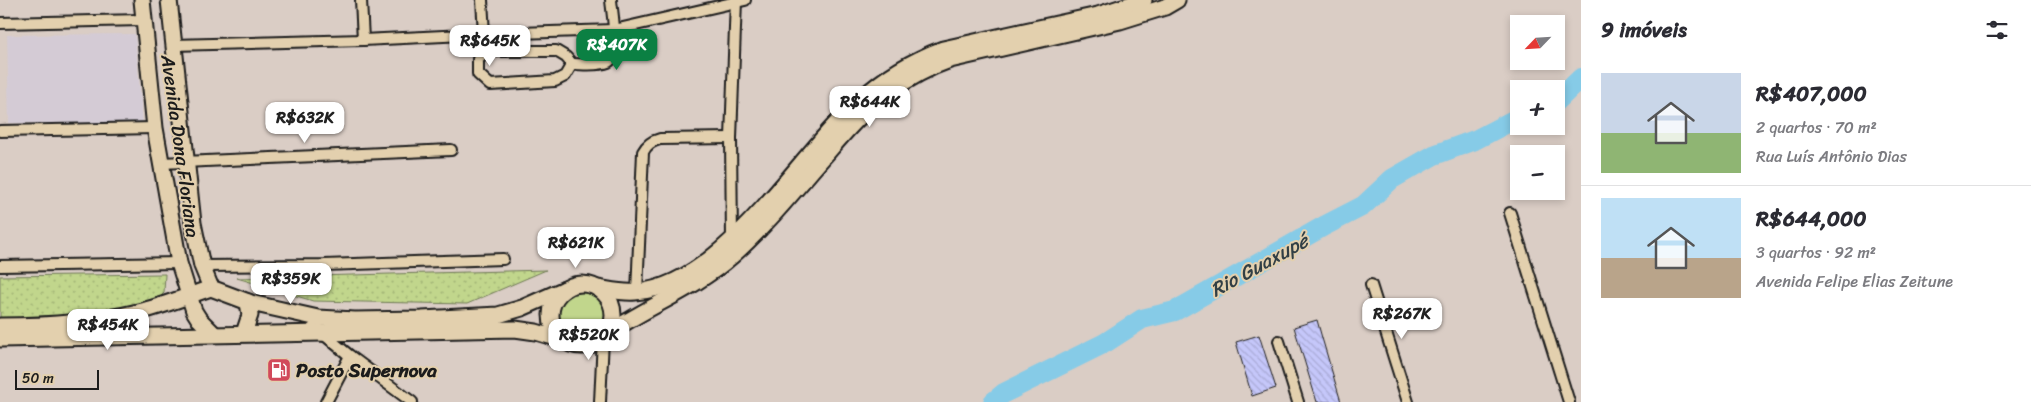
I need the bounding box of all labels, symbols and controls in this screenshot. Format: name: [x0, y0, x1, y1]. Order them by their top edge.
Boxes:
text: 9 imóveis: [1601, 11, 1687, 49]
north arrow: [1510, 15, 1565, 70]
map controls: [1510, 15, 1565, 200]
icon: filters: [1983, 16, 2011, 44]
pin: R$645K: [449, 24, 531, 67]
text: R$645K: [460, 26, 520, 55]
pin: R$407K: [576, 28, 658, 71]
text: R$407K: [587, 30, 647, 59]
street label: Avenida Dona Floriana: [151, 52, 210, 240]
text: R$407,000: [1756, 75, 1867, 113]
button: +: [1510, 80, 1565, 135]
pin: R$644K: [829, 86, 911, 128]
text: R$644K: [840, 87, 900, 116]
icon: home: [1641, 93, 1701, 153]
pin: R$632K: [264, 102, 346, 144]
text: R$632K: [276, 103, 334, 132]
text: 2 quartos · 70 m²: [1756, 113, 1877, 142]
text: Rua Luís Antônio Dias: [1756, 142, 1907, 171]
button: −: [1510, 145, 1565, 200]
text: R$644,000: [1756, 200, 1867, 238]
icon: home: [1641, 218, 1701, 278]
water label: Rio Guaxupé: [1204, 222, 1318, 307]
pin: R$621K: [535, 226, 617, 269]
text: R$621K: [548, 228, 604, 257]
text: 3 quartos · 92 m²: [1756, 238, 1876, 267]
pin: R$359K: [250, 262, 332, 305]
text: R$359K: [262, 264, 320, 293]
text: Avenida Felipe Elias Zeitune: [1756, 267, 1953, 296]
pin: R$267K: [1361, 298, 1443, 340]
text: R$267K: [1373, 299, 1431, 328]
pin: R$454K: [67, 308, 149, 351]
text: R$454K: [78, 310, 138, 339]
pin: R$520K: [548, 318, 630, 361]
text: R$520K: [559, 320, 619, 349]
place label: Posto Supernova: [296, 354, 437, 387]
fuel station icon: Posto Supernova: [266, 357, 292, 383]
text: 50 m: [22, 366, 54, 391]
scale bar: [15, 367, 99, 390]

